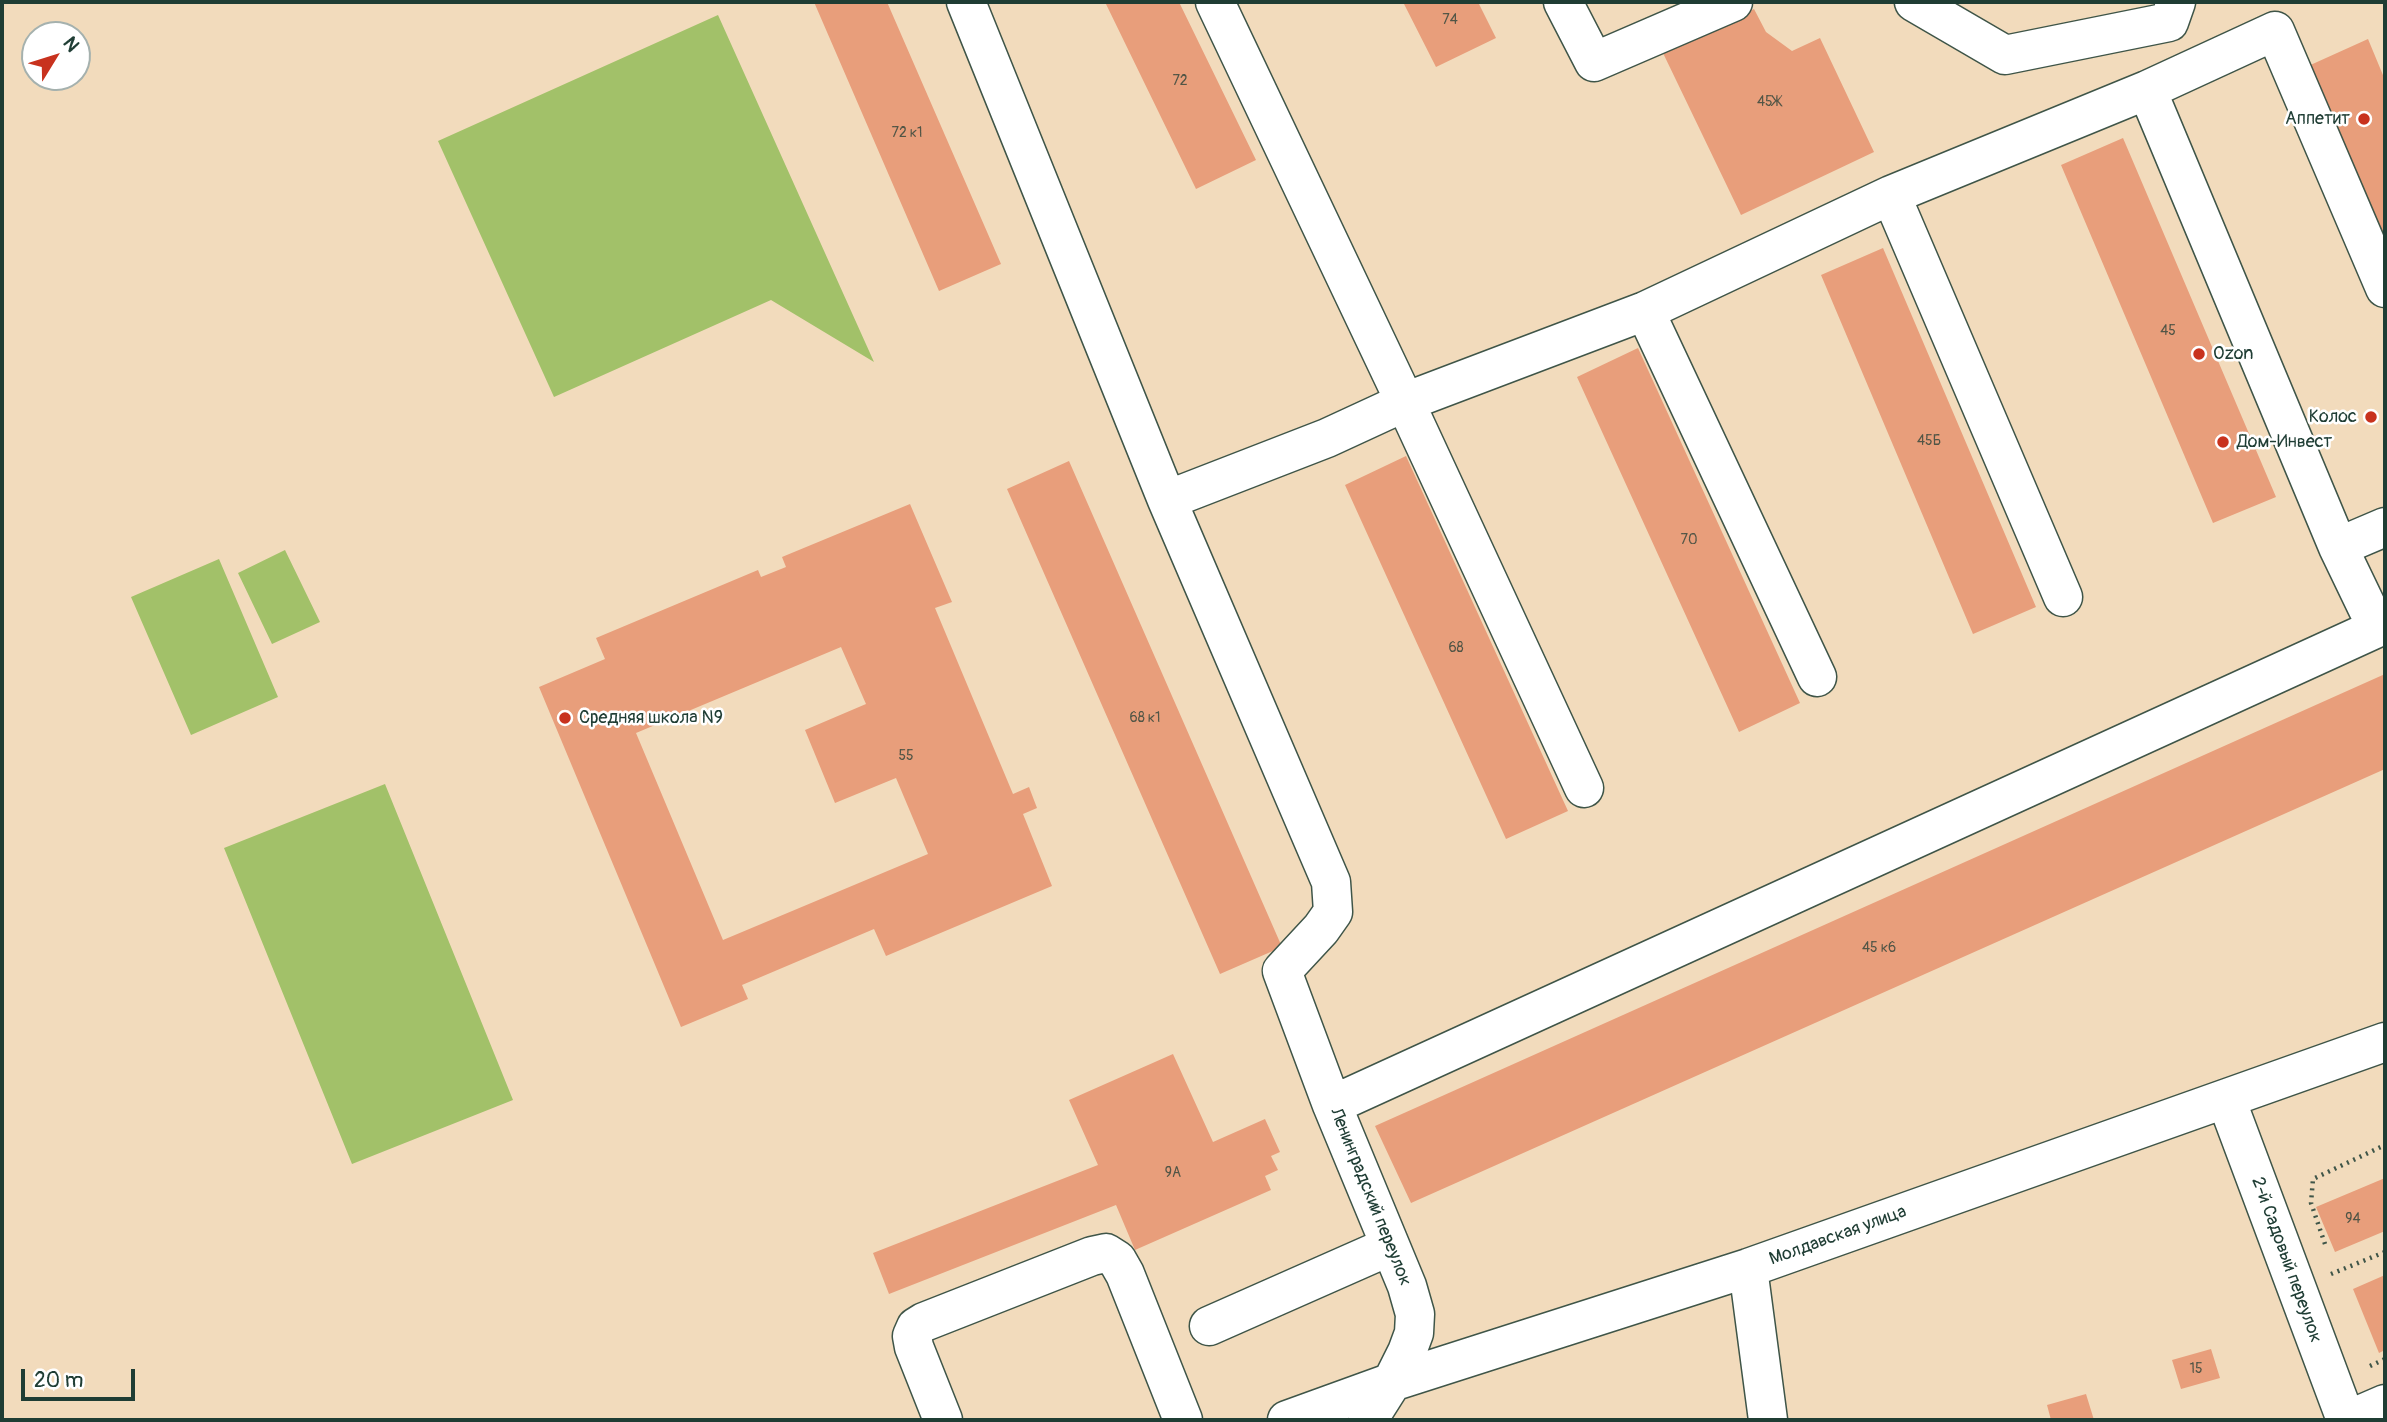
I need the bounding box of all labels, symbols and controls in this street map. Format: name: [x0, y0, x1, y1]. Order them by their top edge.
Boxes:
house number: 74: [1442, 12, 1458, 28]
north arrow: [21, 21, 91, 91]
text: N: [58, 32, 84, 57]
house number: 72: [1172, 73, 1188, 89]
house number: 45Ж: [1757, 94, 1781, 110]
place label: Аппетит: [2285, 108, 2350, 130]
marker: Аппетит: [2356, 111, 2372, 127]
house number: 72 к1: [892, 125, 922, 141]
house number: 45: [2160, 323, 2176, 339]
place label: Ozon: [2213, 343, 2253, 365]
marker: Ozon: [2191, 346, 2207, 362]
place label: Колос: [2309, 406, 2357, 428]
marker: Колос: [2363, 409, 2379, 425]
place label: Дом-Инвест: [2237, 431, 2332, 453]
house number: 45Б: [1917, 433, 1941, 449]
marker: Дом-Инвест: [2215, 434, 2231, 450]
house number: 70: [1681, 532, 1697, 548]
house number: 68: [1448, 640, 1464, 656]
place label: Средняя школа N9: [579, 707, 723, 729]
marker: Средняя школа N9: [557, 710, 573, 726]
house number: 68 к1: [1130, 710, 1160, 726]
house number: 55: [898, 748, 914, 764]
house number: 45 к6: [1862, 940, 1896, 956]
street label: Ленинградский переулок: [1324, 1105, 1416, 1289]
house number: 9А: [1165, 1165, 1181, 1181]
street label: 2-й Садовый переулок: [2246, 1174, 2326, 1346]
street label: Молдавская улица: [1767, 1201, 1909, 1271]
house number: 94: [2345, 1211, 2361, 1227]
scale bar: [24, 1356, 138, 1400]
house number: 15: [2189, 1361, 2203, 1377]
text: 20 m: [34, 1367, 83, 1394]

